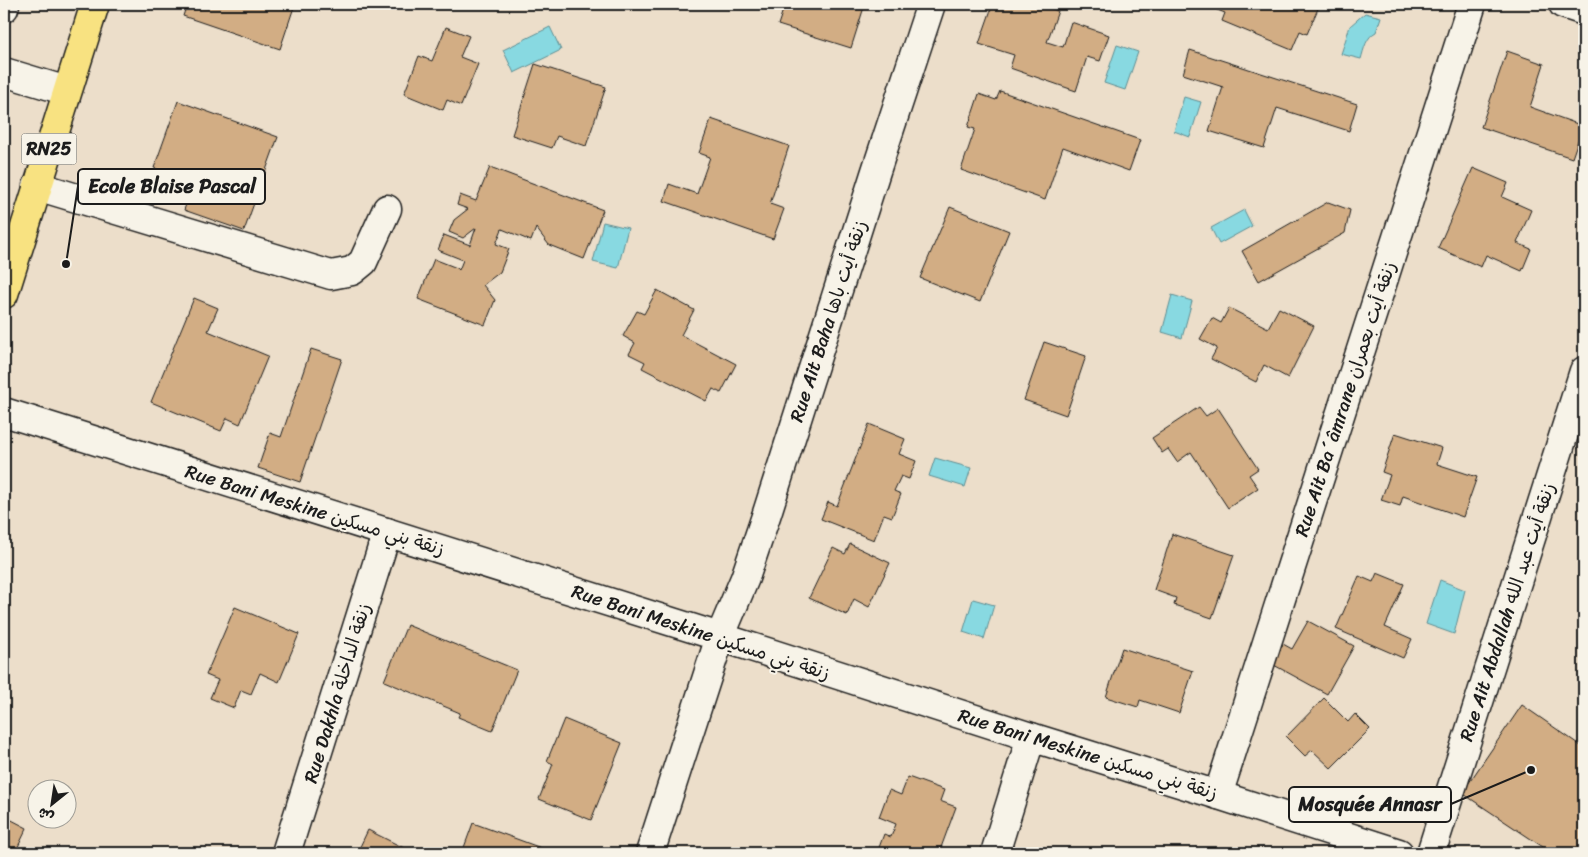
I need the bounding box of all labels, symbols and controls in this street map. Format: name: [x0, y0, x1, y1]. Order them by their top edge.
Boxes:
road number: RN25: [22, 134, 76, 164]
callout: Ecole Blaise Pascal: [78, 169, 265, 204]
text: Ecole Blaise Pascal: [88, 169, 257, 204]
street label: Rue Ait Baha زنقة أيت باها: [780, 216, 876, 426]
street label: Rue Ait Ba´âmrane زنقة أيت بعمران: [1285, 257, 1405, 541]
street label: Rue Bani Meskine زنقة بني مسكين: [181, 455, 449, 565]
street label: Rue Ait Abdallah زنقة أيت عبد الله: [1450, 478, 1564, 746]
street label: Rue Bani Meskine زنقة بني مسكين: [568, 575, 834, 689]
street label: Rue Dakhla زنقة الداخلة: [294, 599, 380, 787]
street label: Rue Bani Meskine زنقة بني مسكين: [954, 699, 1222, 809]
north arrow: [28, 780, 78, 830]
callout: Mosquée Annasr: [1289, 787, 1451, 822]
text: Mosquée Annasr: [1297, 787, 1444, 822]
text: ش: [33, 800, 59, 830]

